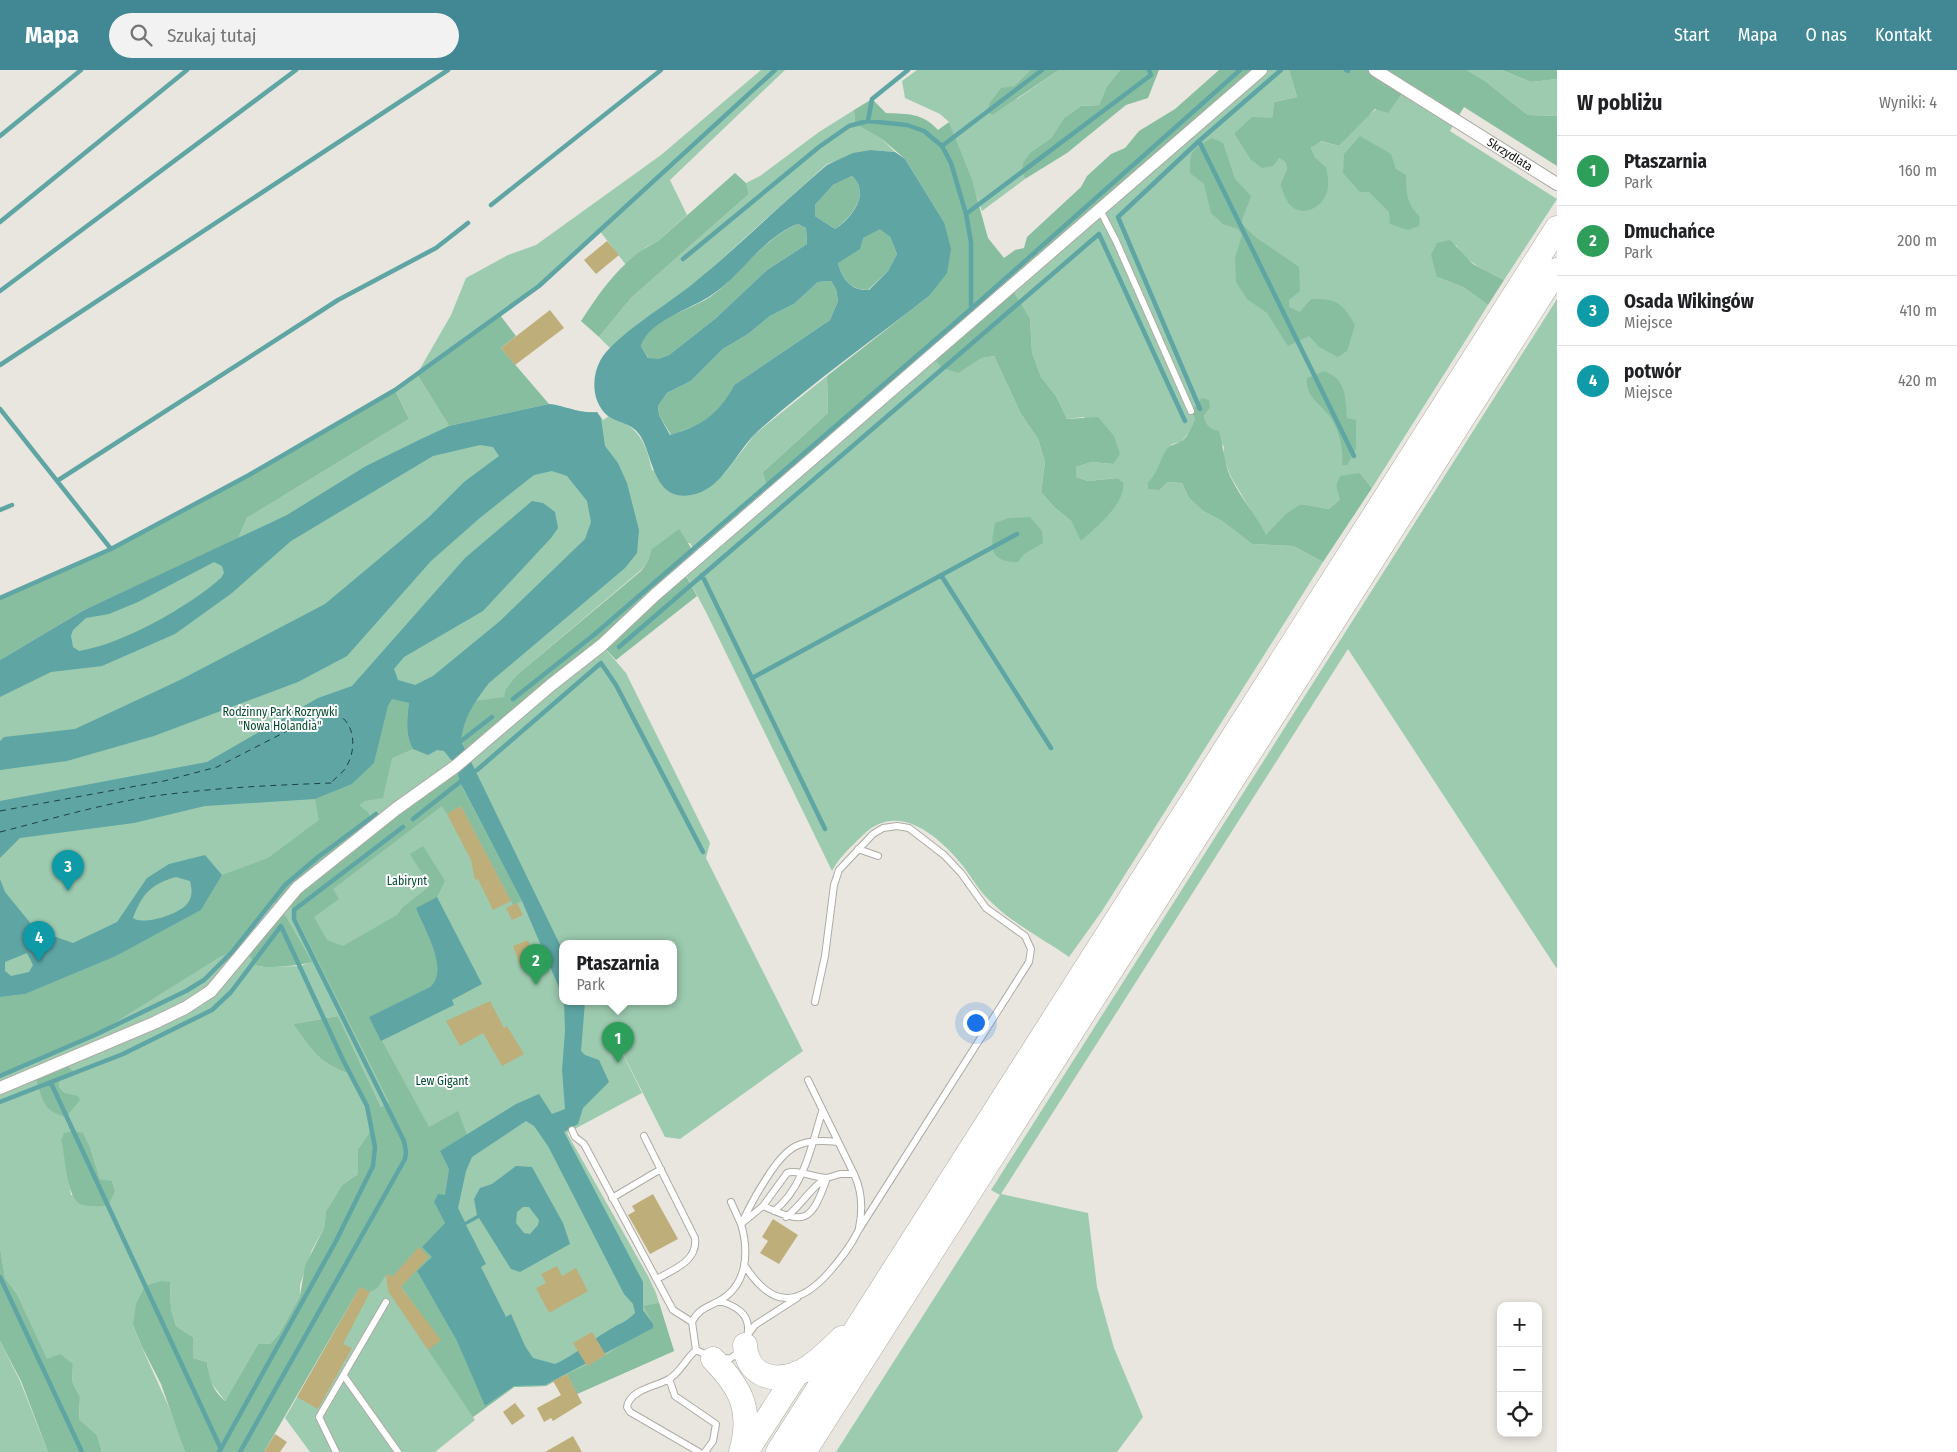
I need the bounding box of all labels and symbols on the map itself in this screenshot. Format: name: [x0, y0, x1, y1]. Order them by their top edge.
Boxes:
street label: Skrzydlata: [1484, 135, 1535, 174]
park label: Rodzinny Park Rozrywki "Nowa Holandia": [222, 705, 338, 733]
pin: 3: [52, 850, 84, 891]
park label: Labirynt: [387, 874, 427, 888]
pin: 4: [23, 921, 55, 962]
pin: 2: [520, 944, 552, 985]
your location: [963, 1010, 989, 1036]
pin: 1: [602, 1022, 634, 1063]
park label: Lew Gigant: [415, 1074, 469, 1088]

